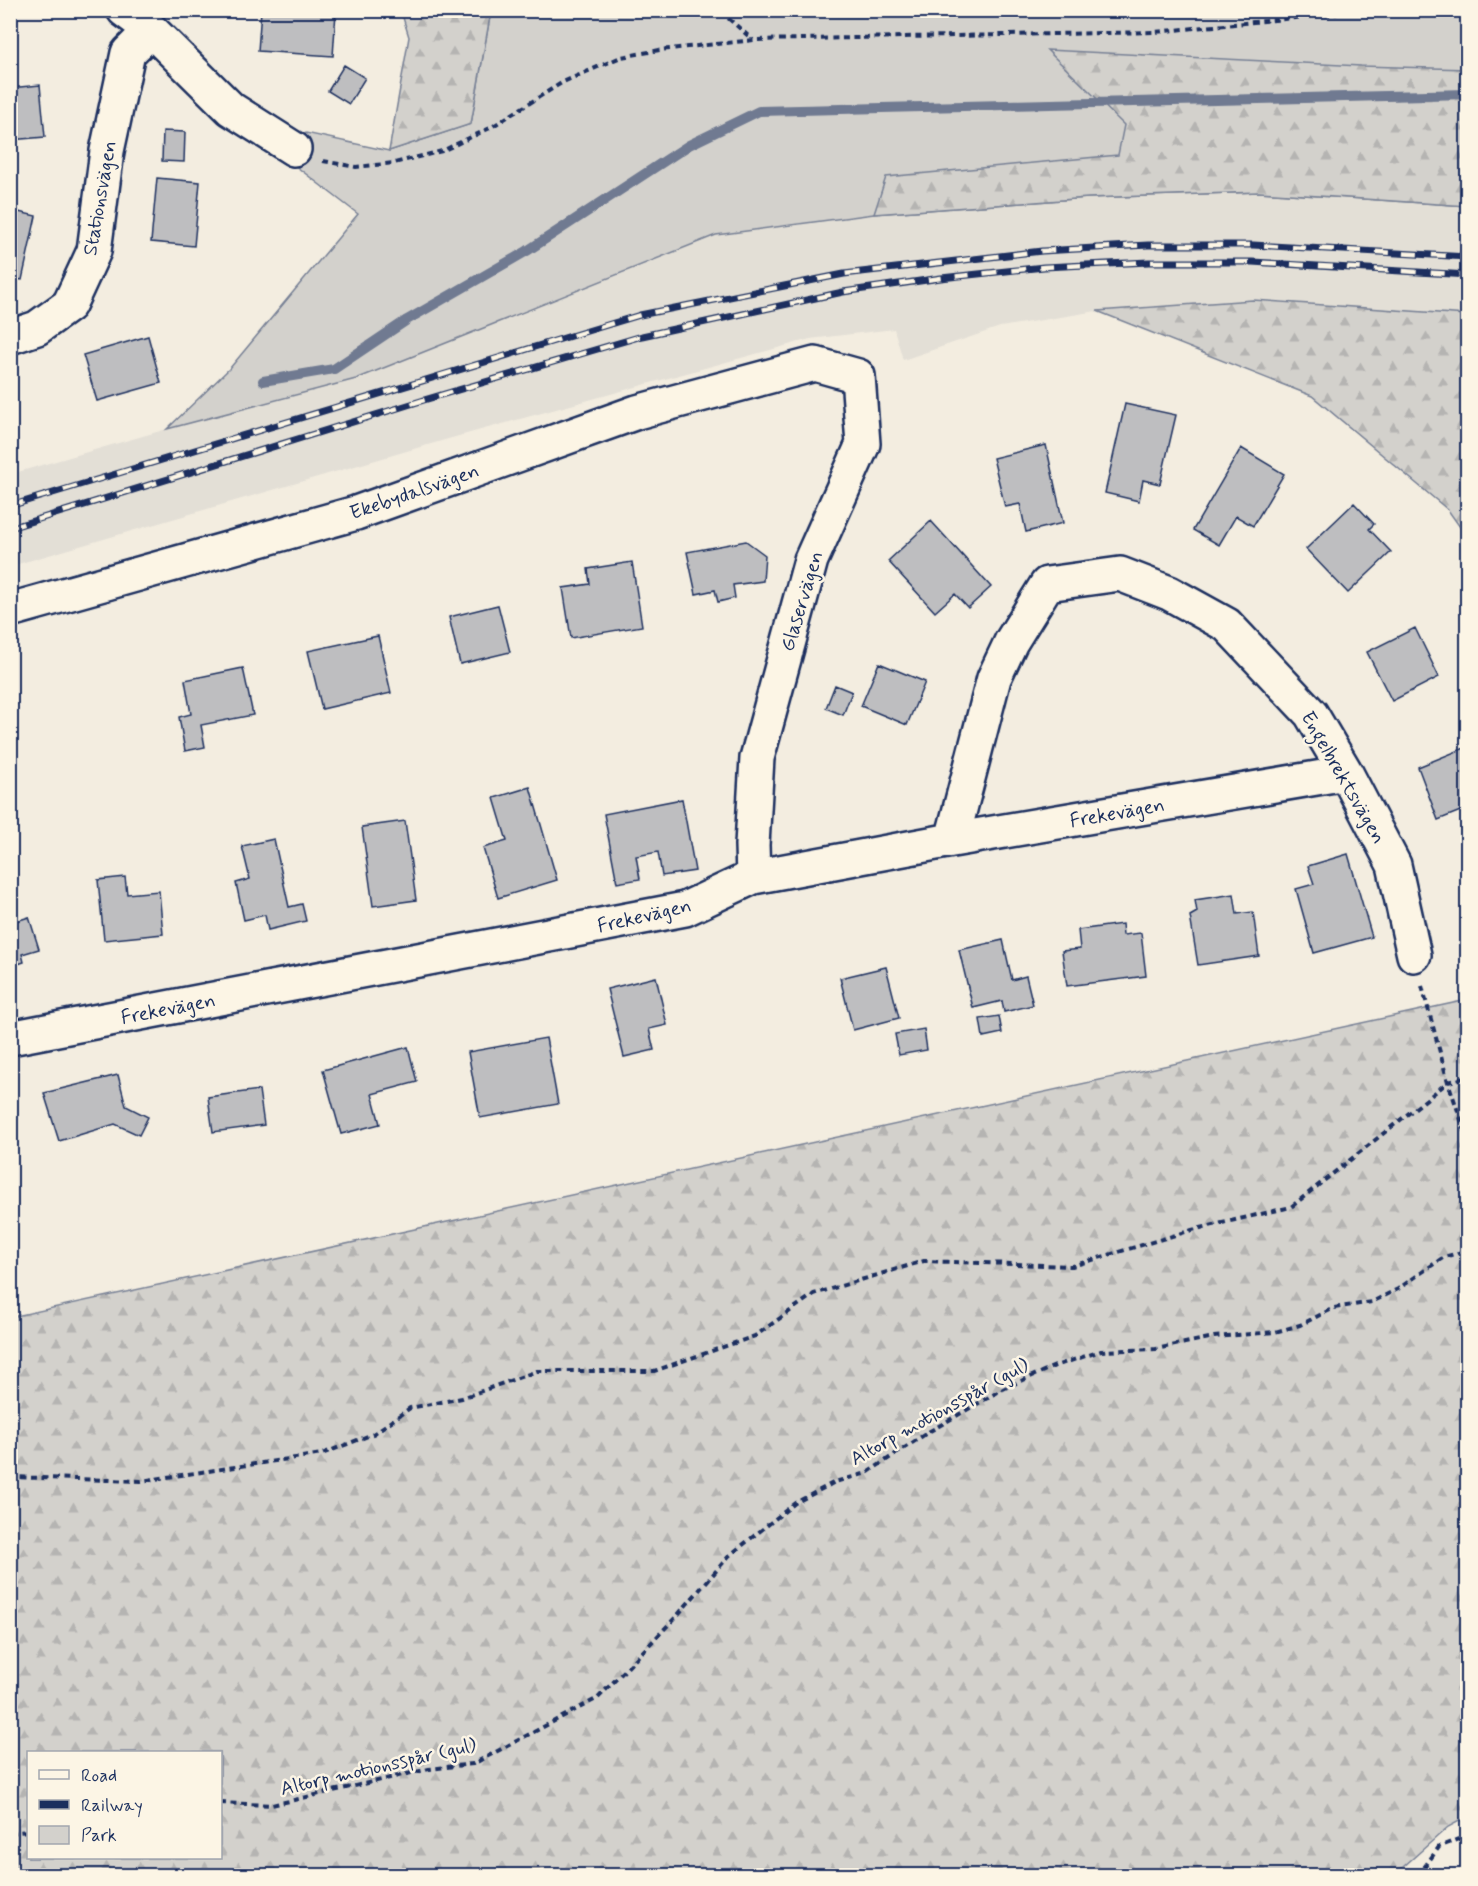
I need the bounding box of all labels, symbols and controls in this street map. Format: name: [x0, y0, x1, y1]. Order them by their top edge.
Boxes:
street label: Stationsvägen: [77, 139, 124, 258]
street label: Ekebydalsvägen: [346, 458, 483, 527]
street label: Glaservägen: [774, 548, 830, 655]
street label: Engelbrektsvägen: [1292, 706, 1392, 850]
street label: Frekevägen: [1068, 792, 1167, 835]
street label: Frekevägen: [595, 893, 694, 940]
street label: Frekevägen: [119, 987, 218, 1032]
street label: Altorp motionsspår (gul): [846, 1352, 1034, 1473]
street label: Altorp motionsspår (gul): [278, 1732, 479, 1803]
legend: [27, 1751, 222, 1859]
text: Road: [81, 1764, 117, 1788]
text: Railway: [81, 1794, 143, 1818]
text: Park: [81, 1824, 117, 1848]

